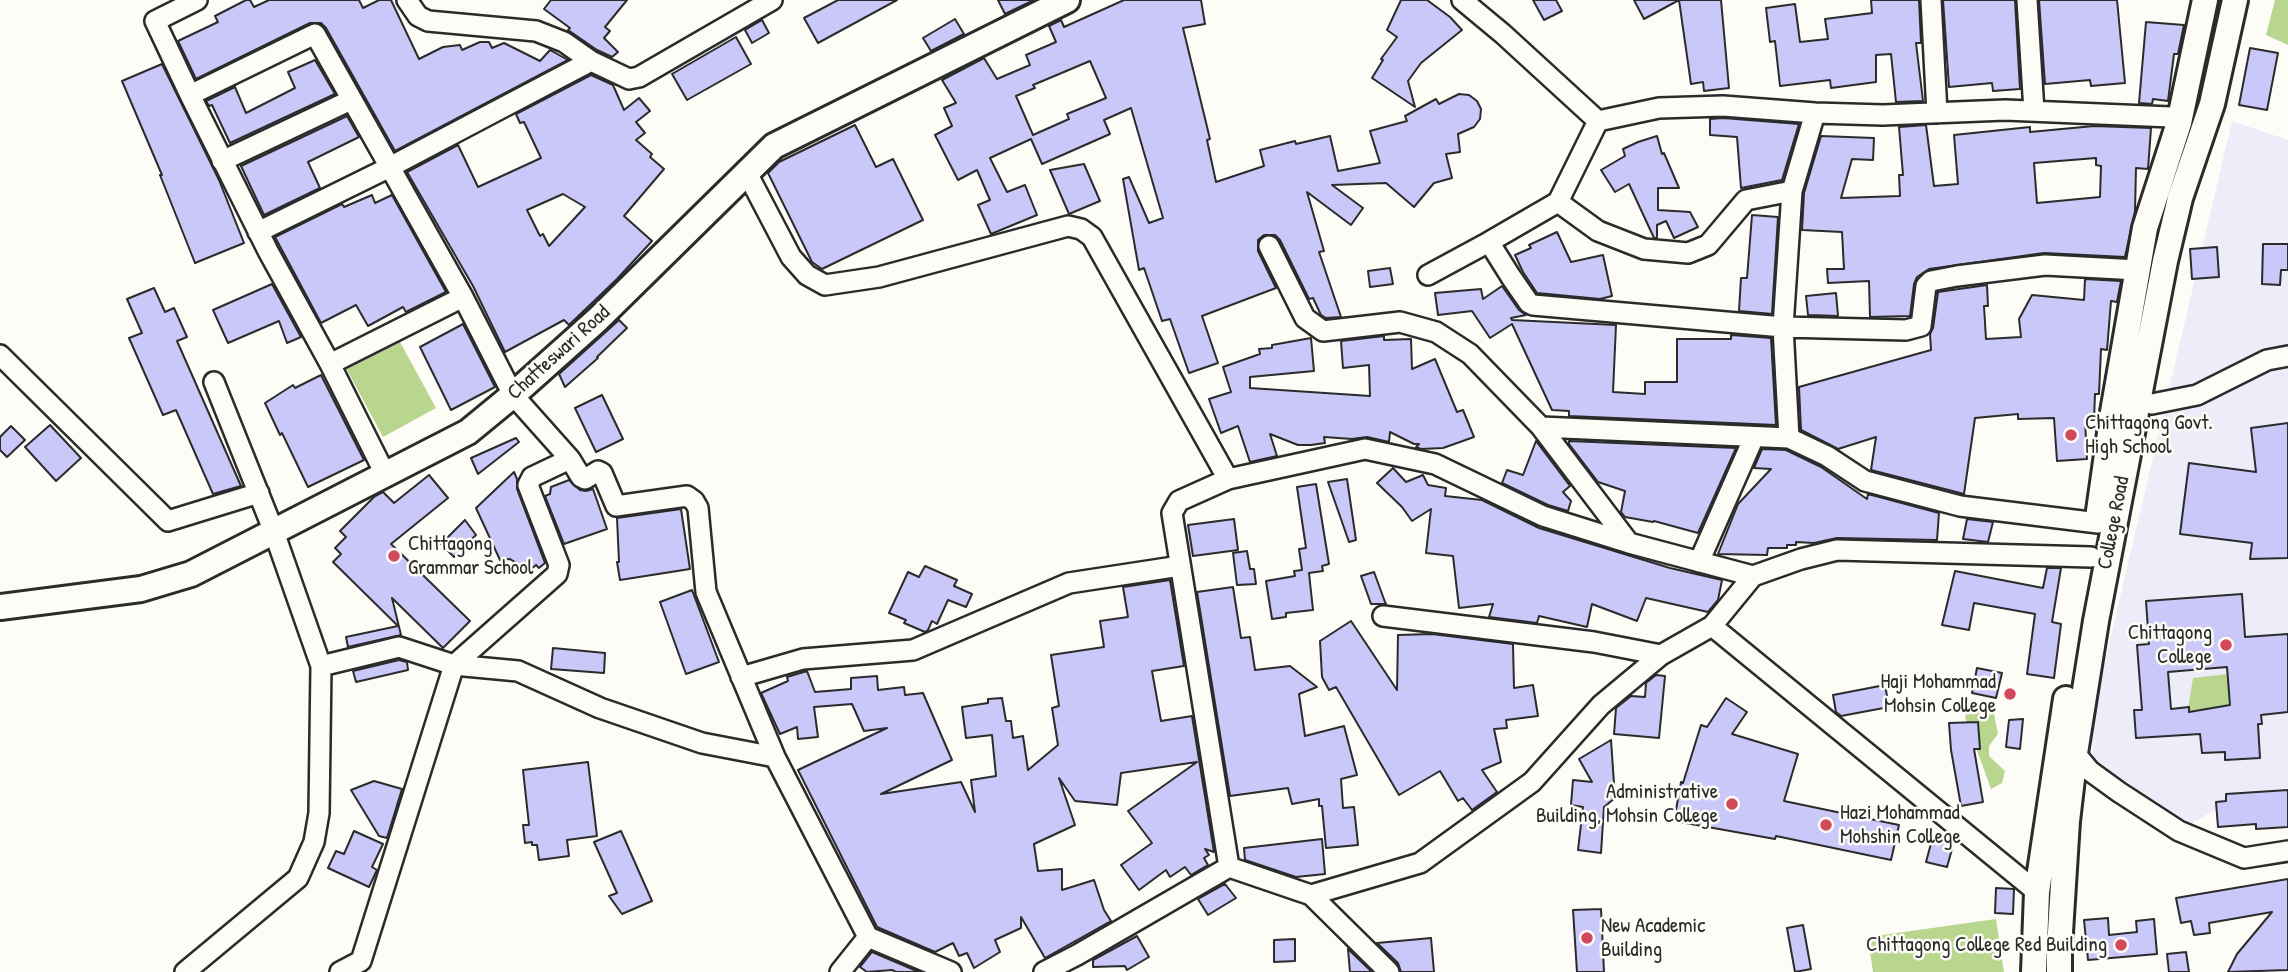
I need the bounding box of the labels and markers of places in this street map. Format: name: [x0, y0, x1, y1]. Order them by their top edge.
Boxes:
place label: Chittagong Govt. High School: [2085, 410, 2213, 460]
marker: Chittagong Govt. High School: [2063, 427, 2079, 443]
place label: Chittagong Grammar School: [408, 531, 533, 581]
marker: Chittagong Grammar School: [386, 548, 402, 564]
place label: Chittagong College: [2128, 620, 2212, 670]
marker: Chittagong College: [2218, 637, 2234, 653]
place label: Haji Mohammad Mohsin College: [1880, 669, 1996, 719]
marker: Haji Mohammad Mohsin College: [2002, 686, 2018, 702]
place label: Administrative Building, Mohsin College: [1536, 779, 1718, 829]
marker: Administrative Building, Mohsin College: [1724, 796, 1740, 812]
place label: Hazi Mohammad Mohshin College: [1840, 800, 1961, 850]
marker: Hazi Mohammad Mohshin College: [1818, 817, 1834, 833]
place label: New Academic Building: [1601, 913, 1705, 963]
marker: New Academic Building: [1579, 930, 1595, 946]
place label: Chittagong College Red Building: [1866, 932, 2107, 958]
marker: Chittagong College Red Building: [2113, 937, 2129, 953]

